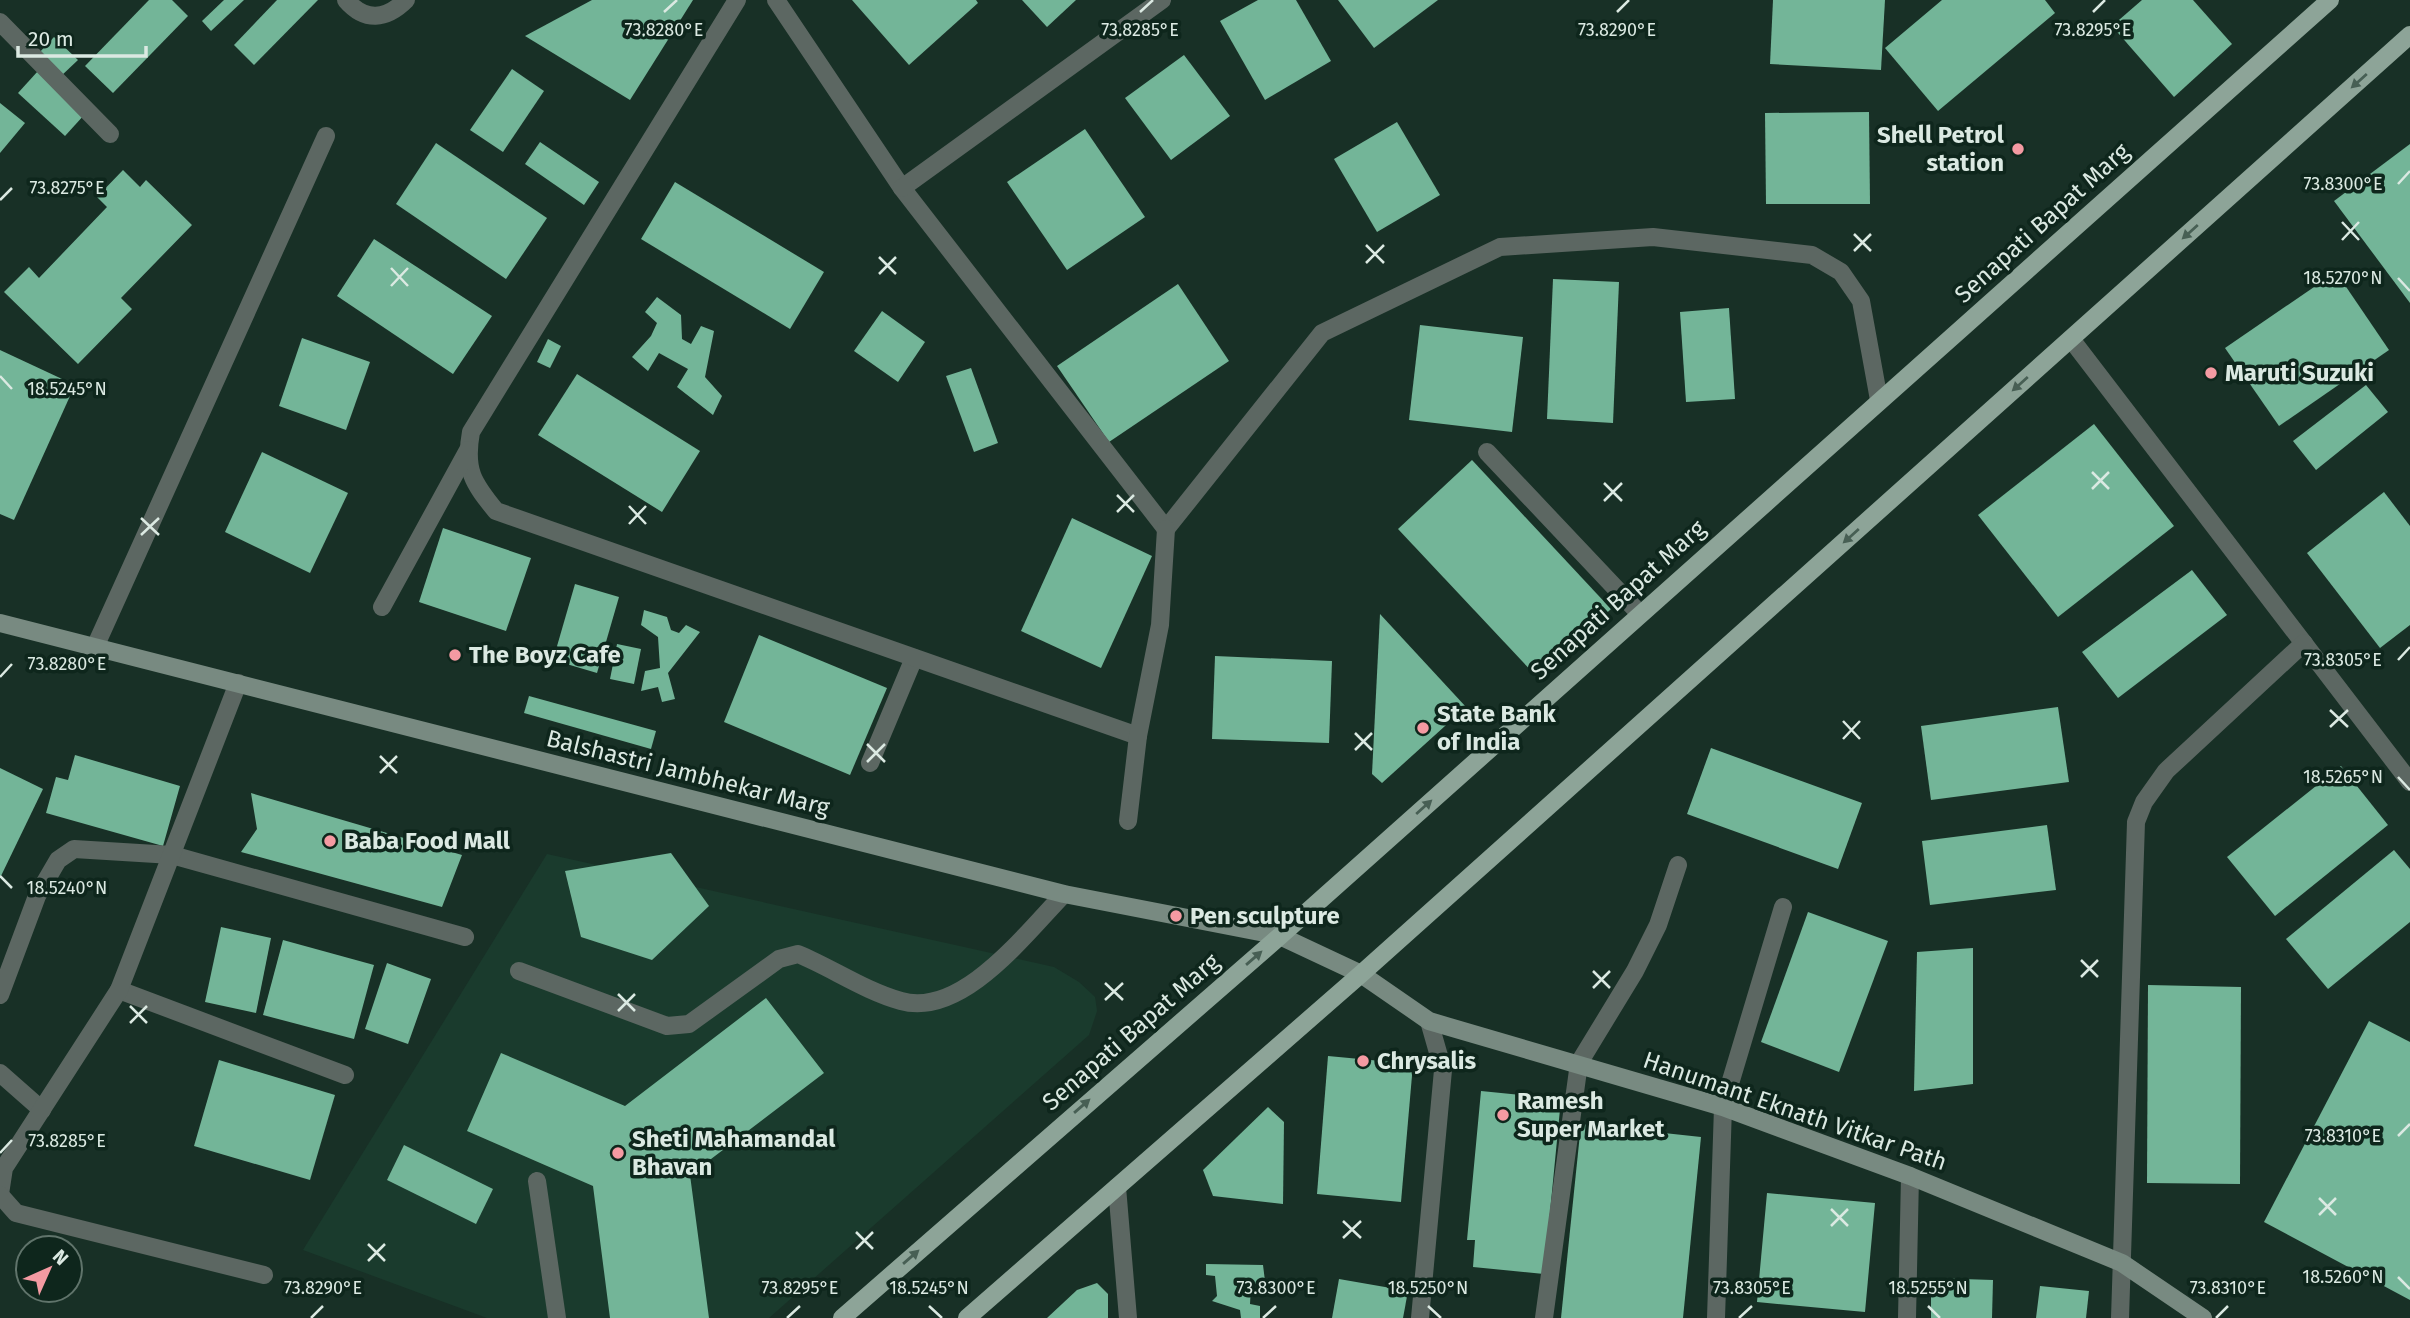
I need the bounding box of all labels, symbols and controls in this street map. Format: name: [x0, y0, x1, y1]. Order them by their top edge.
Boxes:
scale bar: [18, 14, 145, 58]
text: 73.8280°E: [625, 19, 703, 41]
text: 73.8285°E: [1101, 19, 1179, 41]
text: 73.8290°E: [1578, 19, 1656, 41]
text: 73.8295°E: [2055, 19, 2131, 41]
text: 20 m: [28, 26, 74, 52]
one-way arrow: [2351, 72, 2368, 88]
place label: Shell Petrol station: [1877, 121, 2005, 177]
street label: Senapati Bapat Marg: [1949, 137, 2135, 309]
marker: Shell Petrol station: [2010, 141, 2026, 157]
text: 73.8300°E: [2303, 173, 2383, 195]
text: 73.8275°E: [29, 177, 105, 199]
one-way arrow: [2182, 224, 2199, 240]
text: 18.5270°N: [2303, 267, 2383, 289]
place label: Maruti Suzuki: [2225, 359, 2374, 387]
marker: Maruti Suzuki: [2203, 365, 2219, 381]
one-way arrow: [2011, 376, 2029, 392]
text: 18.5245°N: [27, 378, 107, 400]
street label: Senapati Bapat Marg: [1525, 514, 1711, 686]
one-way arrow: [1842, 528, 1860, 544]
place label: The Boyz Cafe: [469, 641, 621, 669]
marker: The Boyz Cafe: [447, 647, 463, 663]
text: 73.8305°E: [2304, 649, 2382, 671]
text: 73.8280°E: [28, 653, 106, 675]
place label: State Bank of India: [1437, 700, 1556, 756]
marker: State Bank of India: [1415, 720, 1431, 736]
street label: Balshastri Jambhekar Marg: [544, 724, 833, 822]
text: 18.5265°N: [2303, 766, 2383, 788]
one-way arrow: [1415, 799, 1432, 815]
place label: Baba Food Mall: [344, 827, 511, 855]
marker: Baba Food Mall: [322, 833, 338, 849]
text: 18.5240°N: [27, 877, 107, 899]
place label: Pen sculpture: [1190, 902, 1340, 930]
marker: Pen sculpture: [1168, 908, 1184, 924]
street label: Senapati Bapat Marg: [1037, 947, 1225, 1116]
one-way arrow: [1246, 951, 1263, 966]
street label: Hanumant Eknath Vitkar Path: [1640, 1046, 1950, 1176]
place label: Chrysalis: [1377, 1047, 1476, 1075]
marker: Chrysalis: [1355, 1053, 1371, 1069]
place label: Ramesh Super Market: [1517, 1087, 1665, 1143]
one-way arrow: [1073, 1098, 1091, 1114]
marker: Ramesh Super Market: [1495, 1107, 1511, 1123]
place label: Sheti Mahamandal Bhavan: [632, 1125, 836, 1181]
text: 73.8310°E: [2305, 1125, 2381, 1147]
text: 73.8285°E: [28, 1130, 106, 1152]
marker: Sheti Mahamandal Bhavan: [610, 1145, 626, 1161]
north arrow: [14, 1234, 84, 1304]
text: N: [48, 1245, 73, 1270]
one-way arrow: [903, 1250, 920, 1265]
text: 18.5260°N: [2302, 1266, 2384, 1288]
text: 73.8290°E: [284, 1277, 362, 1299]
text: 73.8295°E: [762, 1277, 838, 1299]
text: 18.5245°N: [889, 1277, 969, 1299]
text: 73.8300°E: [1236, 1277, 1316, 1299]
text: 18.5250°N: [1388, 1277, 1468, 1299]
text: 73.8305°E: [1713, 1277, 1791, 1299]
text: 18.5255°N: [1888, 1277, 1968, 1299]
text: 73.8310°E: [2190, 1277, 2266, 1299]

